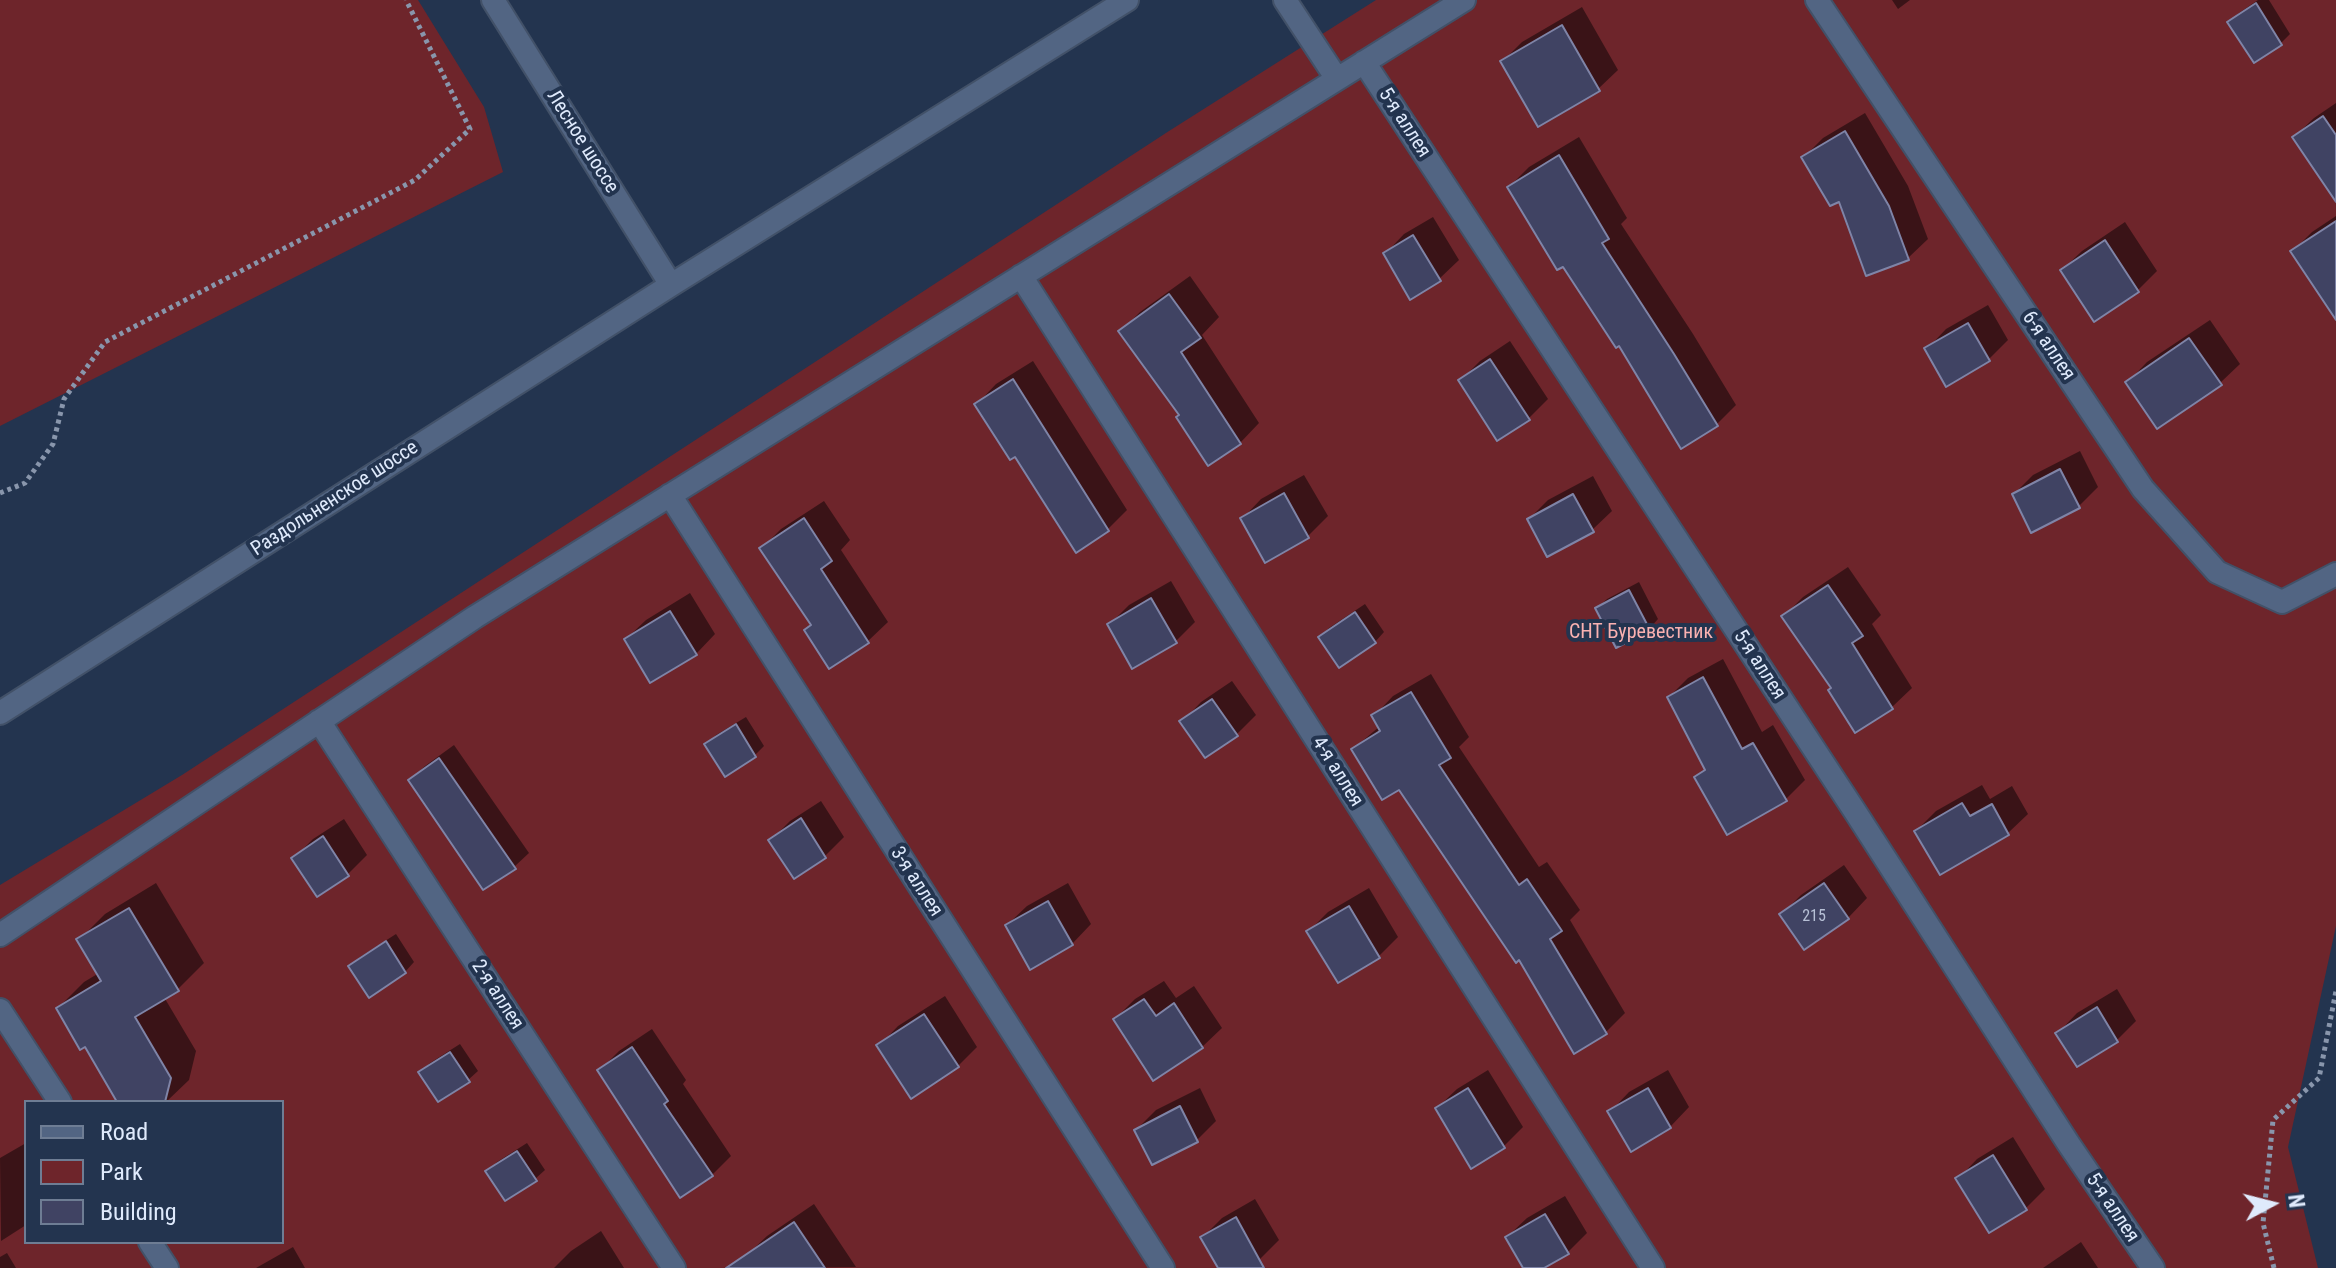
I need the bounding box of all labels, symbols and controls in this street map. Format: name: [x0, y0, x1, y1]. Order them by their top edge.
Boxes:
street label: 5-я аллея: [1373, 84, 1435, 162]
street label: Лесное шоссе: [541, 86, 623, 198]
street label: 6-я аллея: [2016, 307, 2080, 385]
street label: Раздольненское шоссе: [247, 436, 423, 562]
park label: СНТ Буревестник: [1569, 621, 1713, 645]
street label: 5-я аллея: [1728, 626, 1790, 704]
street label: 4-я аллея: [1306, 733, 1368, 811]
street label: 3-я аллея: [885, 843, 947, 921]
house number: 215: [1802, 907, 1826, 927]
street label: 2-я аллея: [466, 956, 528, 1034]
legend: [24, 1100, 284, 1244]
text: Road: [100, 1118, 148, 1146]
text: Park: [100, 1158, 143, 1186]
north arrow: [2232, 1164, 2312, 1244]
street label: 5-я аллея: [2080, 1169, 2144, 1247]
text: N: [2283, 1193, 2310, 1209]
text: Building: [100, 1198, 177, 1226]

